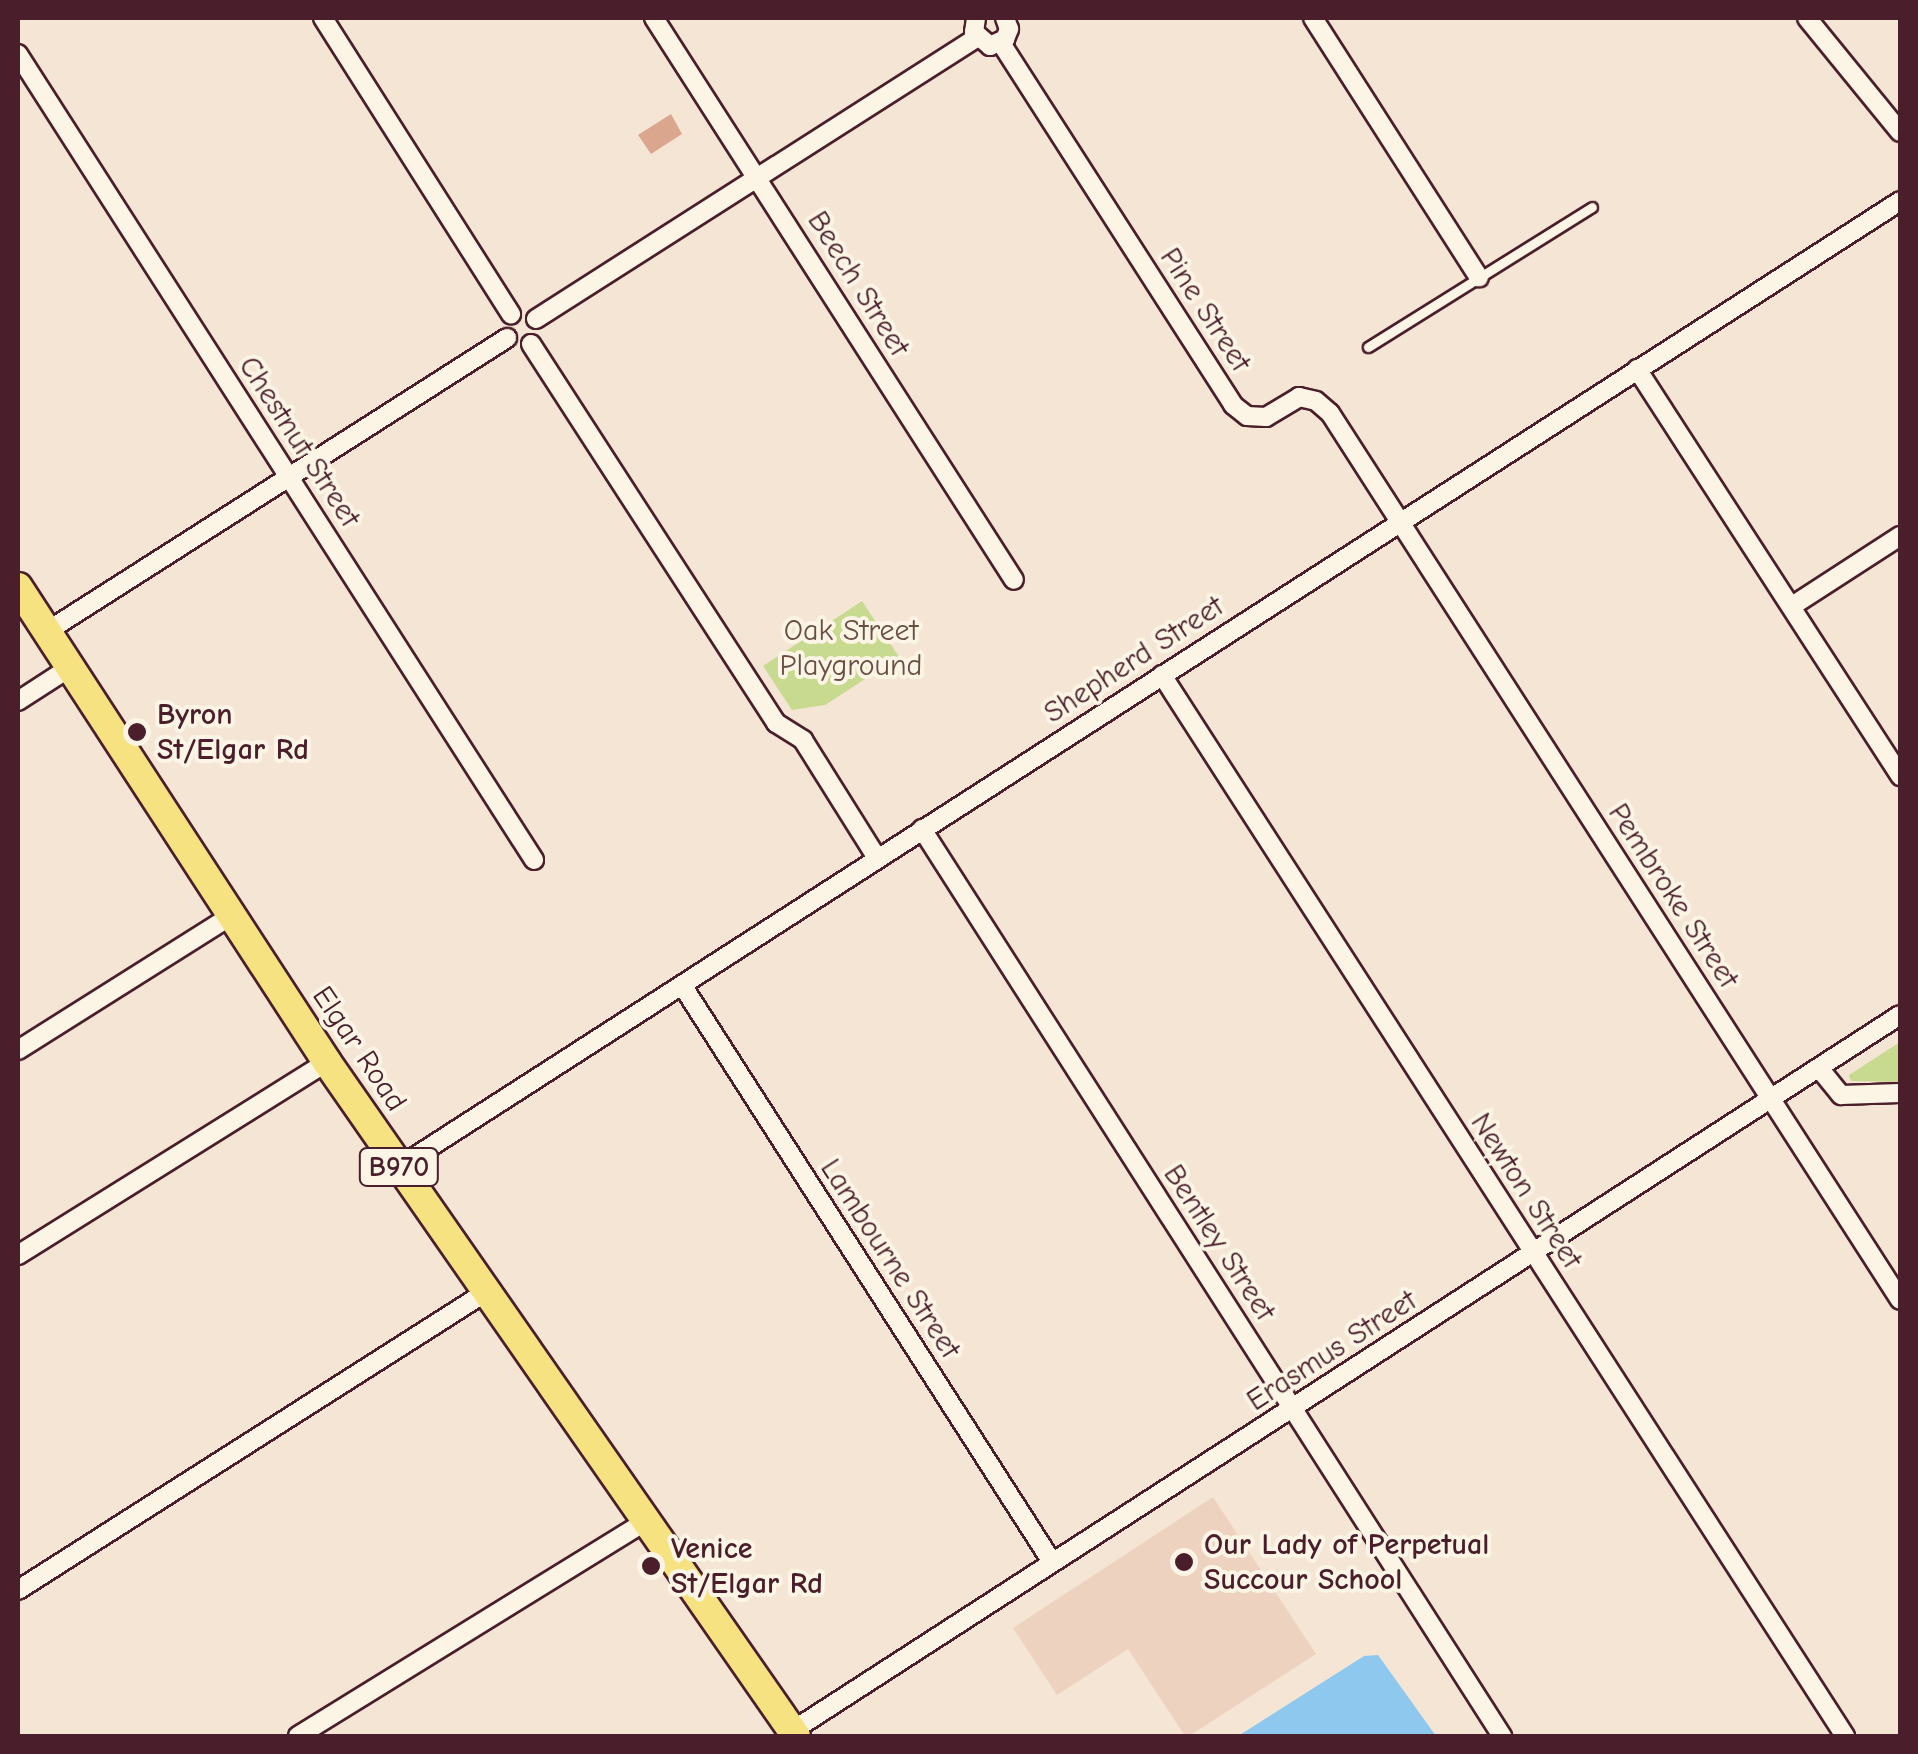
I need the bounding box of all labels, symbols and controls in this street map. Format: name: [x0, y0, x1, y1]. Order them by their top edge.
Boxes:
street label: Beech Street: [799, 205, 917, 363]
street label: Pine Street: [1152, 241, 1258, 379]
street label: Chestnut Street: [230, 350, 368, 534]
street label: Shepherd Street: [1037, 589, 1231, 731]
park label: Oak Street Playground: [780, 613, 922, 684]
place label: Byron St/Elgar Rd: [157, 697, 309, 768]
marker: Byron St/Elgar Rd: [126, 721, 148, 743]
street label: Pembroke Street: [1600, 797, 1746, 995]
street label: Elgar Road: [304, 980, 414, 1118]
street label: Newton Street: [1462, 1107, 1590, 1275]
road number: B970: [356, 1144, 442, 1190]
street label: Lambourne Street: [812, 1152, 968, 1366]
street label: Bentley Street: [1155, 1158, 1283, 1328]
street label: Erasmus Street: [1240, 1283, 1424, 1419]
place label: Our Lady of Perpetual Succour School: [1204, 1527, 1489, 1598]
place label: Venice St/Elgar Rd: [671, 1531, 823, 1602]
marker: Our Lady of Perpetual Succour School: [1173, 1551, 1195, 1573]
marker: Venice St/Elgar Rd: [640, 1555, 662, 1577]

